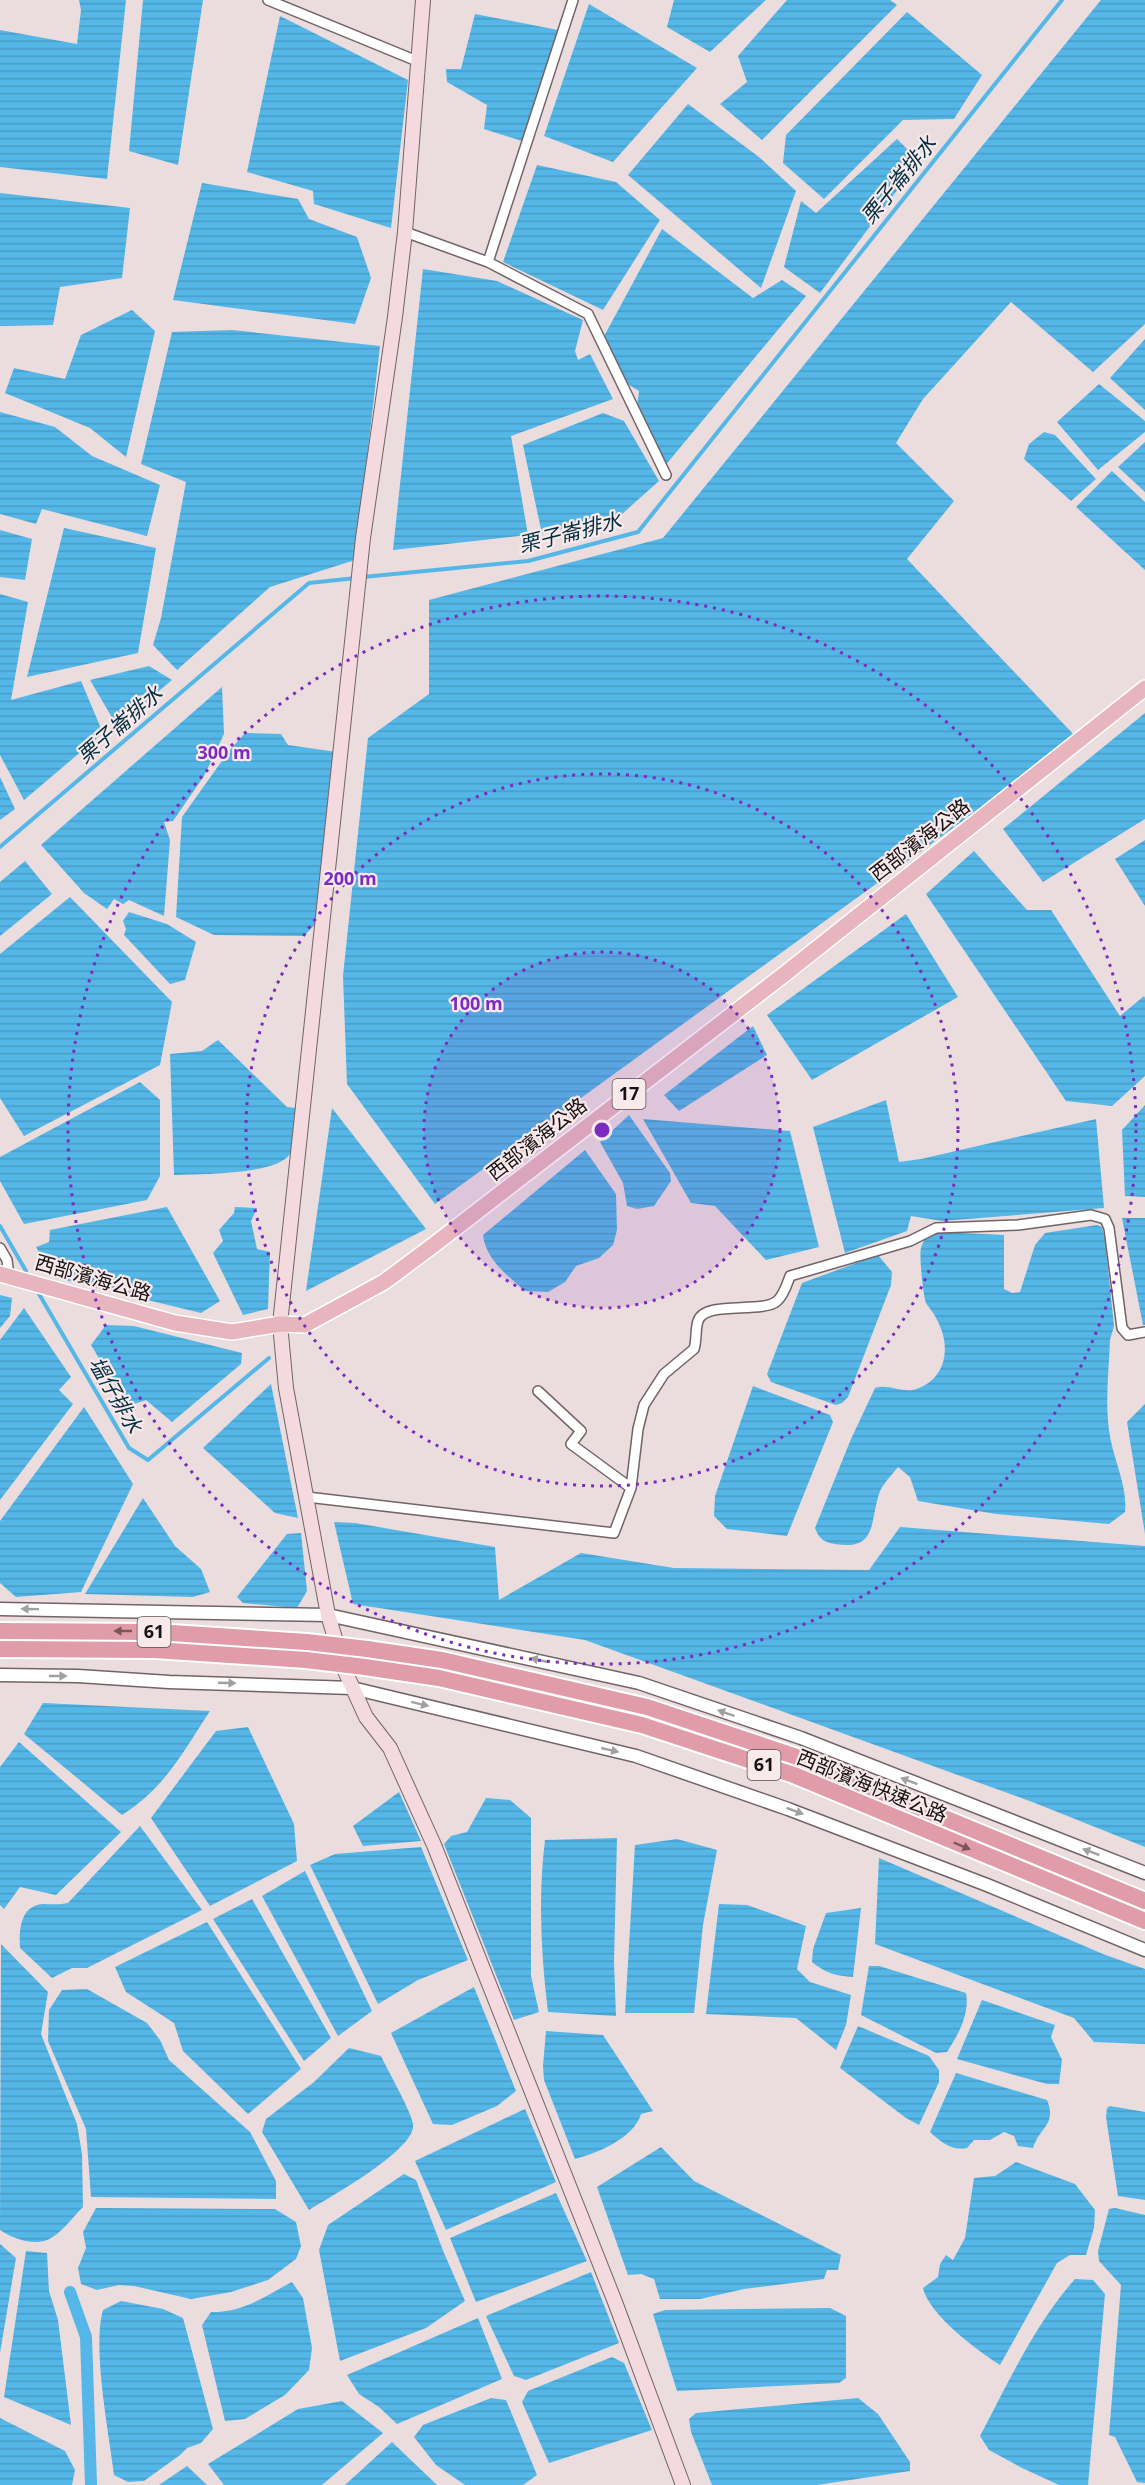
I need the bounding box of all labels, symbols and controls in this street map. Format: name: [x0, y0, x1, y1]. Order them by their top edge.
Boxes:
water label: 栗子崙排水: [854, 129, 943, 229]
water label: 栗子崙排水: [515, 506, 625, 558]
water label: 栗子崙排水: [71, 679, 169, 769]
text: 300 m: [197, 740, 251, 764]
street label: 西部濱海公路: [864, 792, 975, 887]
text: 200 m: [323, 866, 377, 890]
text: 100 m: [449, 991, 503, 1015]
road number: 17: [612, 1079, 646, 1109]
street label: 西部濱海公路: [481, 1091, 592, 1186]
centre of rings: [592, 1120, 612, 1140]
street label: 西部濱海公路: [32, 1248, 155, 1307]
water label: 塭仔排水: [83, 1351, 149, 1439]
one-way arrow: [21, 1604, 40, 1614]
road number: 61: [138, 1617, 170, 1647]
one-way arrow: [114, 1627, 133, 1636]
one-way arrow: [530, 1655, 548, 1665]
one-way arrow: [49, 1671, 68, 1681]
one-way arrow: [218, 1679, 237, 1688]
one-way arrow: [411, 1700, 430, 1710]
one-way arrow: [717, 1707, 735, 1717]
street label: 西部濱海快速公路: [793, 1743, 951, 1828]
one-way arrow: [601, 1745, 619, 1755]
road number: 61: [748, 1750, 780, 1780]
one-way arrow: [900, 1775, 918, 1785]
one-way arrow: [786, 1807, 804, 1817]
one-way arrow: [954, 1841, 972, 1851]
one-way arrow: [1081, 1847, 1099, 1857]

